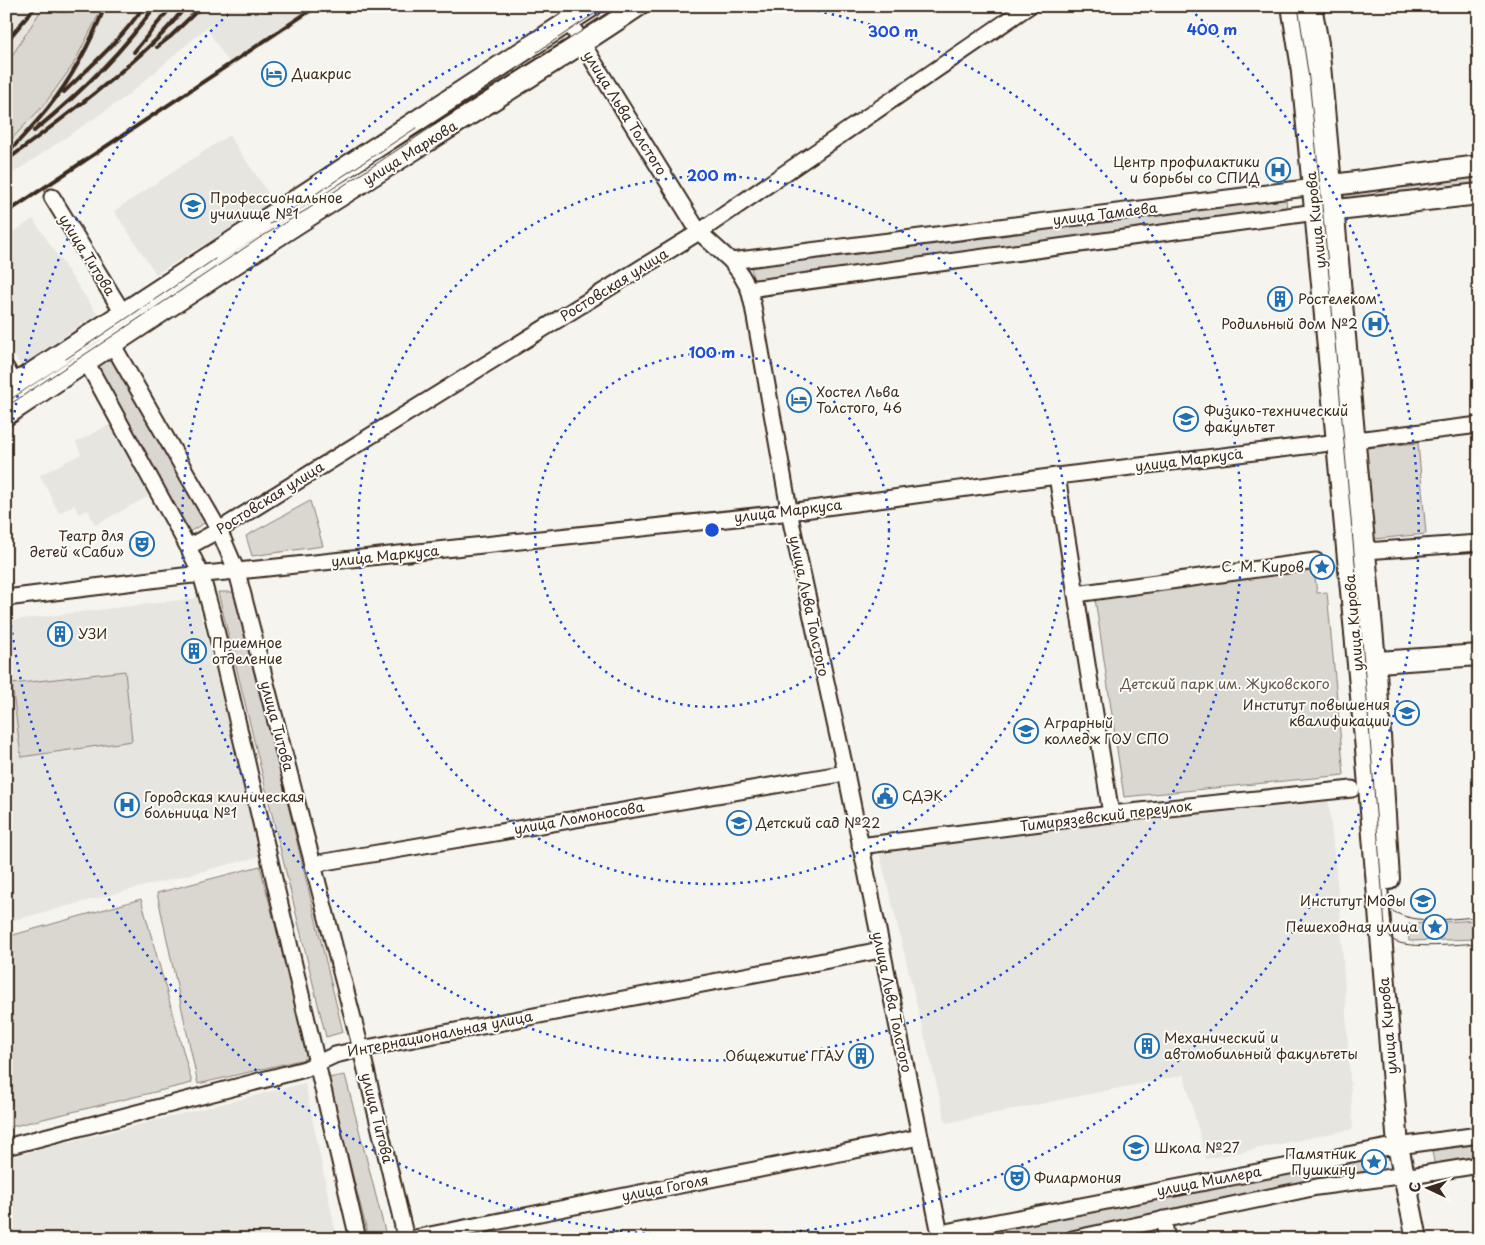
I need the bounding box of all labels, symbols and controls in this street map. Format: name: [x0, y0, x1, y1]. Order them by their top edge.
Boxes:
text: 400 m: [1187, 17, 1237, 40]
text: 300 m: [868, 19, 918, 42]
street label: улица Льва Толстого: [578, 46, 672, 179]
hotel icon: Диакрис: [261, 61, 287, 87]
place label: Диакрис: [291, 63, 351, 84]
street label: улица Маркова: [359, 115, 461, 190]
place label: Центр профилактики и борьбы со СПИД: [1113, 151, 1260, 188]
hospital icon: Центр профилактики и борьбы со СПИД: [1265, 157, 1291, 183]
text: 200 m: [687, 163, 737, 186]
street label: улица Кирова: [1300, 170, 1331, 270]
place label: Профессиональное училище №1: [210, 187, 343, 224]
school or university icon: Профессиональное училище №1: [180, 193, 206, 219]
street label: улица Тамаева: [1051, 197, 1159, 230]
street label: улица Титова: [54, 210, 121, 300]
street label: Ростовская улица: [556, 243, 672, 326]
building icon: Ростелеком: [1267, 286, 1293, 312]
place label: Ростелеком: [1298, 288, 1377, 309]
hospital icon: Родильный дом №2: [1362, 311, 1388, 337]
place label: Родильный дом №2: [1221, 313, 1358, 334]
text: 100 m: [689, 340, 735, 363]
place label: Хостел Льва Толстого, 46: [816, 381, 902, 418]
hotel icon: Хостел Льва Толстого, 46: [786, 387, 812, 413]
place label: Физико-технический факультет: [1204, 400, 1348, 437]
school or university icon: Физико-технический факультет: [1173, 406, 1199, 432]
street label: улица Маркуса: [1134, 442, 1244, 477]
street label: Ростовская улица: [212, 456, 328, 539]
street label: улица Маркуса: [733, 493, 843, 528]
centre of rings: [703, 521, 721, 539]
place label: Театр для детей «Саби»: [30, 525, 124, 562]
theatre icon: Театр для детей «Саби»: [129, 531, 155, 557]
street label: улица Льва Толстого: [784, 533, 835, 678]
street label: улица Маркуса: [330, 539, 440, 572]
place icon: С. М. Киров: [1309, 554, 1335, 580]
place label: С. М. Киров: [1221, 556, 1304, 577]
street label: улица Кирова: [1339, 573, 1368, 673]
building icon: УЗИ: [47, 621, 73, 647]
place label: УЗИ: [78, 623, 107, 644]
place label: Приемное отделение: [212, 632, 283, 669]
building icon: Приемное отделение: [181, 638, 207, 664]
park label: Детский парк им. Жуковского: [1119, 673, 1330, 694]
street label: улица Титова: [255, 678, 300, 774]
place label: Институт повышения квалификации: [1243, 694, 1390, 731]
school or university icon: Институт повышения квалификации: [1394, 700, 1420, 726]
place label: Аграрный колледж ГОУ СПО: [1044, 712, 1169, 749]
school or university icon: Аграрный колледж ГОУ СПО: [1013, 718, 1039, 744]
public building icon: СДЭК: [872, 783, 898, 809]
place label: СДЭК: [902, 785, 943, 806]
place label: Городская клиническая больница №1: [144, 786, 305, 823]
hospital icon: Городская клиническая больница №1: [114, 792, 140, 818]
street label: Тимирязевский переулок: [1019, 794, 1194, 836]
street label: улица Ломоносова: [512, 796, 646, 839]
school or university icon: Детский сад №22: [726, 810, 752, 836]
place label: Детский сад №22: [755, 812, 880, 833]
school or university icon: Институт Моды: [1410, 888, 1436, 914]
place label: Институт Моды: [1300, 890, 1406, 911]
place icon: Пешеходная улица: [1422, 914, 1448, 940]
place label: Пешеходная улица: [1286, 916, 1418, 937]
street label: улица Льва Толстого: [867, 929, 918, 1074]
street label: улица Кирова: [1373, 976, 1402, 1076]
street label: Интернациональная улица: [345, 1005, 535, 1062]
place label: Механический и автомобильный факультеты: [1164, 1027, 1358, 1064]
building icon: Механический и автомобильный факультеты: [1134, 1033, 1160, 1059]
building icon: Общежитие ГГАУ: [848, 1043, 874, 1069]
place label: Общежитие ГГАУ: [725, 1045, 844, 1066]
street label: улица Титова: [356, 1070, 399, 1166]
school or university icon: Школа №27: [1123, 1135, 1149, 1161]
place label: Школа №27: [1154, 1137, 1240, 1158]
place label: Памятник Пушкину: [1285, 1143, 1357, 1180]
place icon: Памятник Пушкину: [1361, 1149, 1387, 1175]
street label: улица Миллера: [1155, 1160, 1263, 1201]
north arrow: [1402, 1162, 1452, 1212]
theatre icon: Филармония: [1004, 1165, 1030, 1191]
place label: Филармония: [1034, 1167, 1122, 1188]
street label: улица Гоголя: [620, 1169, 710, 1206]
text: С: [1404, 1181, 1425, 1193]

